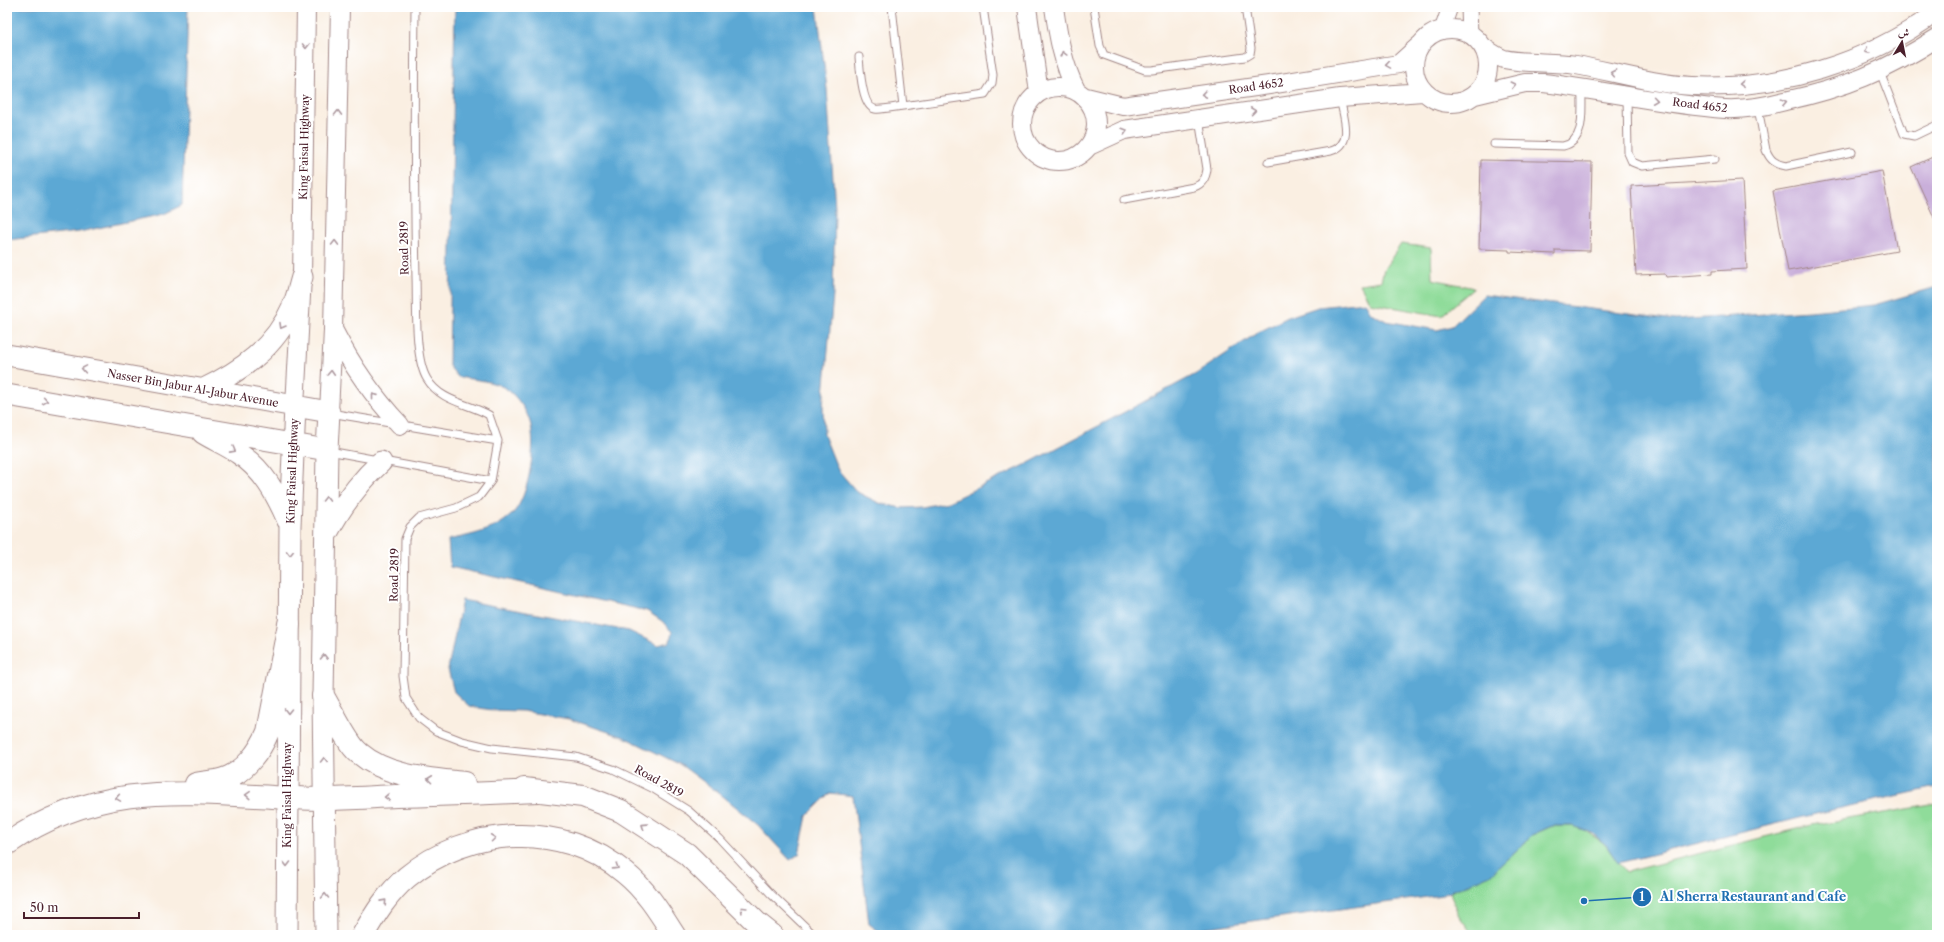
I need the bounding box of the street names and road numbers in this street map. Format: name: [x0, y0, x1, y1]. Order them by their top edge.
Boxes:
street label: Road 4652: [1228, 75, 1284, 97]
street label: King Faisal Highway: [296, 93, 312, 200]
street label: Road 4652: [1672, 95, 1728, 115]
street label: Road 2819: [397, 221, 411, 275]
street label: Nasser Bin Jabur Al-Jabur Avenue: [106, 366, 280, 410]
street label: King Faisal Highway: [283, 417, 301, 524]
street label: Road 2819: [387, 548, 401, 602]
street label: King Faisal Highway: [280, 741, 294, 848]
street label: Road 2819: [632, 762, 686, 800]

